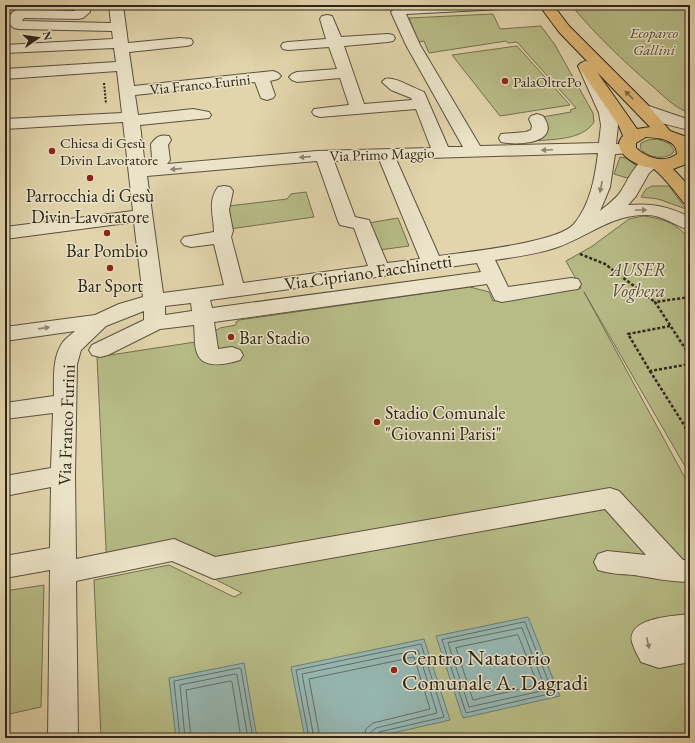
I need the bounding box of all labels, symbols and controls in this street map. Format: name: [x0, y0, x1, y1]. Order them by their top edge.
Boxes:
north arrow: [18, 18, 58, 58]
park label: Ecoparco Gallini: [629, 23, 678, 59]
text: N: [40, 30, 56, 42]
street label: Via Franco Furini: [149, 69, 252, 99]
place label: PalaOltrePo: [513, 72, 582, 91]
marker: PalaOltrePo: [500, 76, 510, 86]
one-way arrow: [624, 90, 634, 100]
place label: Chiesa di Gesù Divin Lavoratore: [60, 133, 158, 169]
street label: Via Primo Maggio: [329, 143, 435, 165]
marker: Chiesa di Gesù Divin Lavoratore: [47, 146, 57, 156]
one-way arrow: [541, 146, 553, 153]
one-way arrow: [299, 154, 311, 160]
one-way arrow: [170, 166, 182, 172]
marker: Parrocchia di Gesù Divin Lavoratore: [85, 173, 95, 183]
one-way arrow: [598, 181, 604, 193]
place label: Parrocchia di Gesù Divin Lavoratore: [26, 184, 155, 228]
one-way arrow: [635, 206, 647, 213]
marker: Bar Pombio: [102, 228, 112, 238]
place label: Bar Pombio: [66, 239, 148, 262]
street label: Via Cipriano Facchinetti: [283, 249, 454, 295]
park label: AUSER Voghera: [608, 258, 666, 303]
marker: Bar Sport: [105, 263, 115, 273]
place label: Bar Sport: [77, 274, 143, 297]
one-way arrow: [38, 325, 50, 332]
place label: Bar Stadio: [239, 326, 310, 349]
marker: Bar Stadio: [226, 332, 236, 342]
street label: Via Franco Furini: [52, 363, 80, 486]
place label: Stadio Comunale "Giovanni Parisi": [385, 401, 505, 445]
marker: Stadio Comunale "Giovanni Parisi": [372, 417, 382, 427]
one-way arrow: [645, 637, 651, 649]
place label: Centro Natatorio Comunale A. Dagradi: [402, 643, 588, 697]
marker: Centro Natatorio Comunale A. Dagradi: [389, 665, 399, 675]

